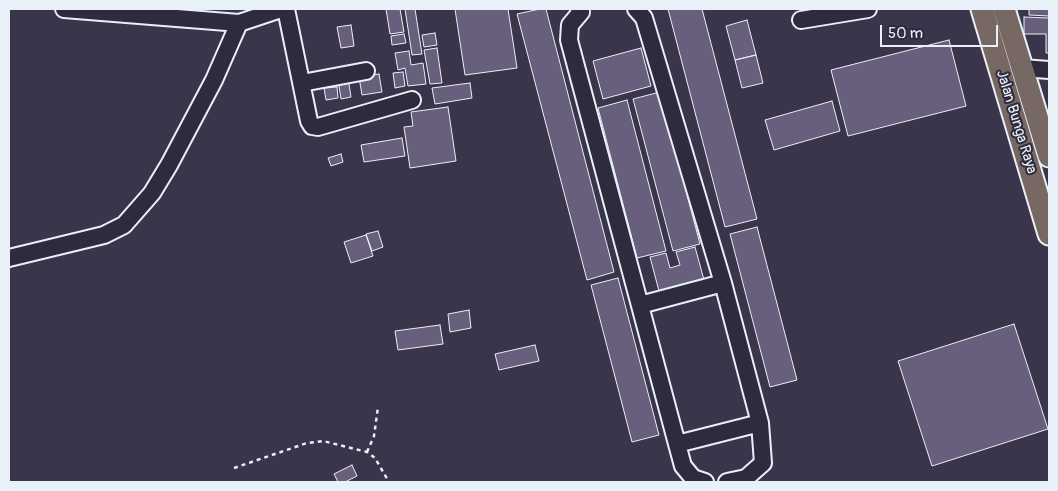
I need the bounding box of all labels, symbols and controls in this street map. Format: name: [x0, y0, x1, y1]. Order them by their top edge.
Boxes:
scale bar: [883, 15, 1000, 47]
text: 50 m: [888, 24, 923, 43]
street label: Jalan Bunga Raya: [992, 68, 1040, 176]

